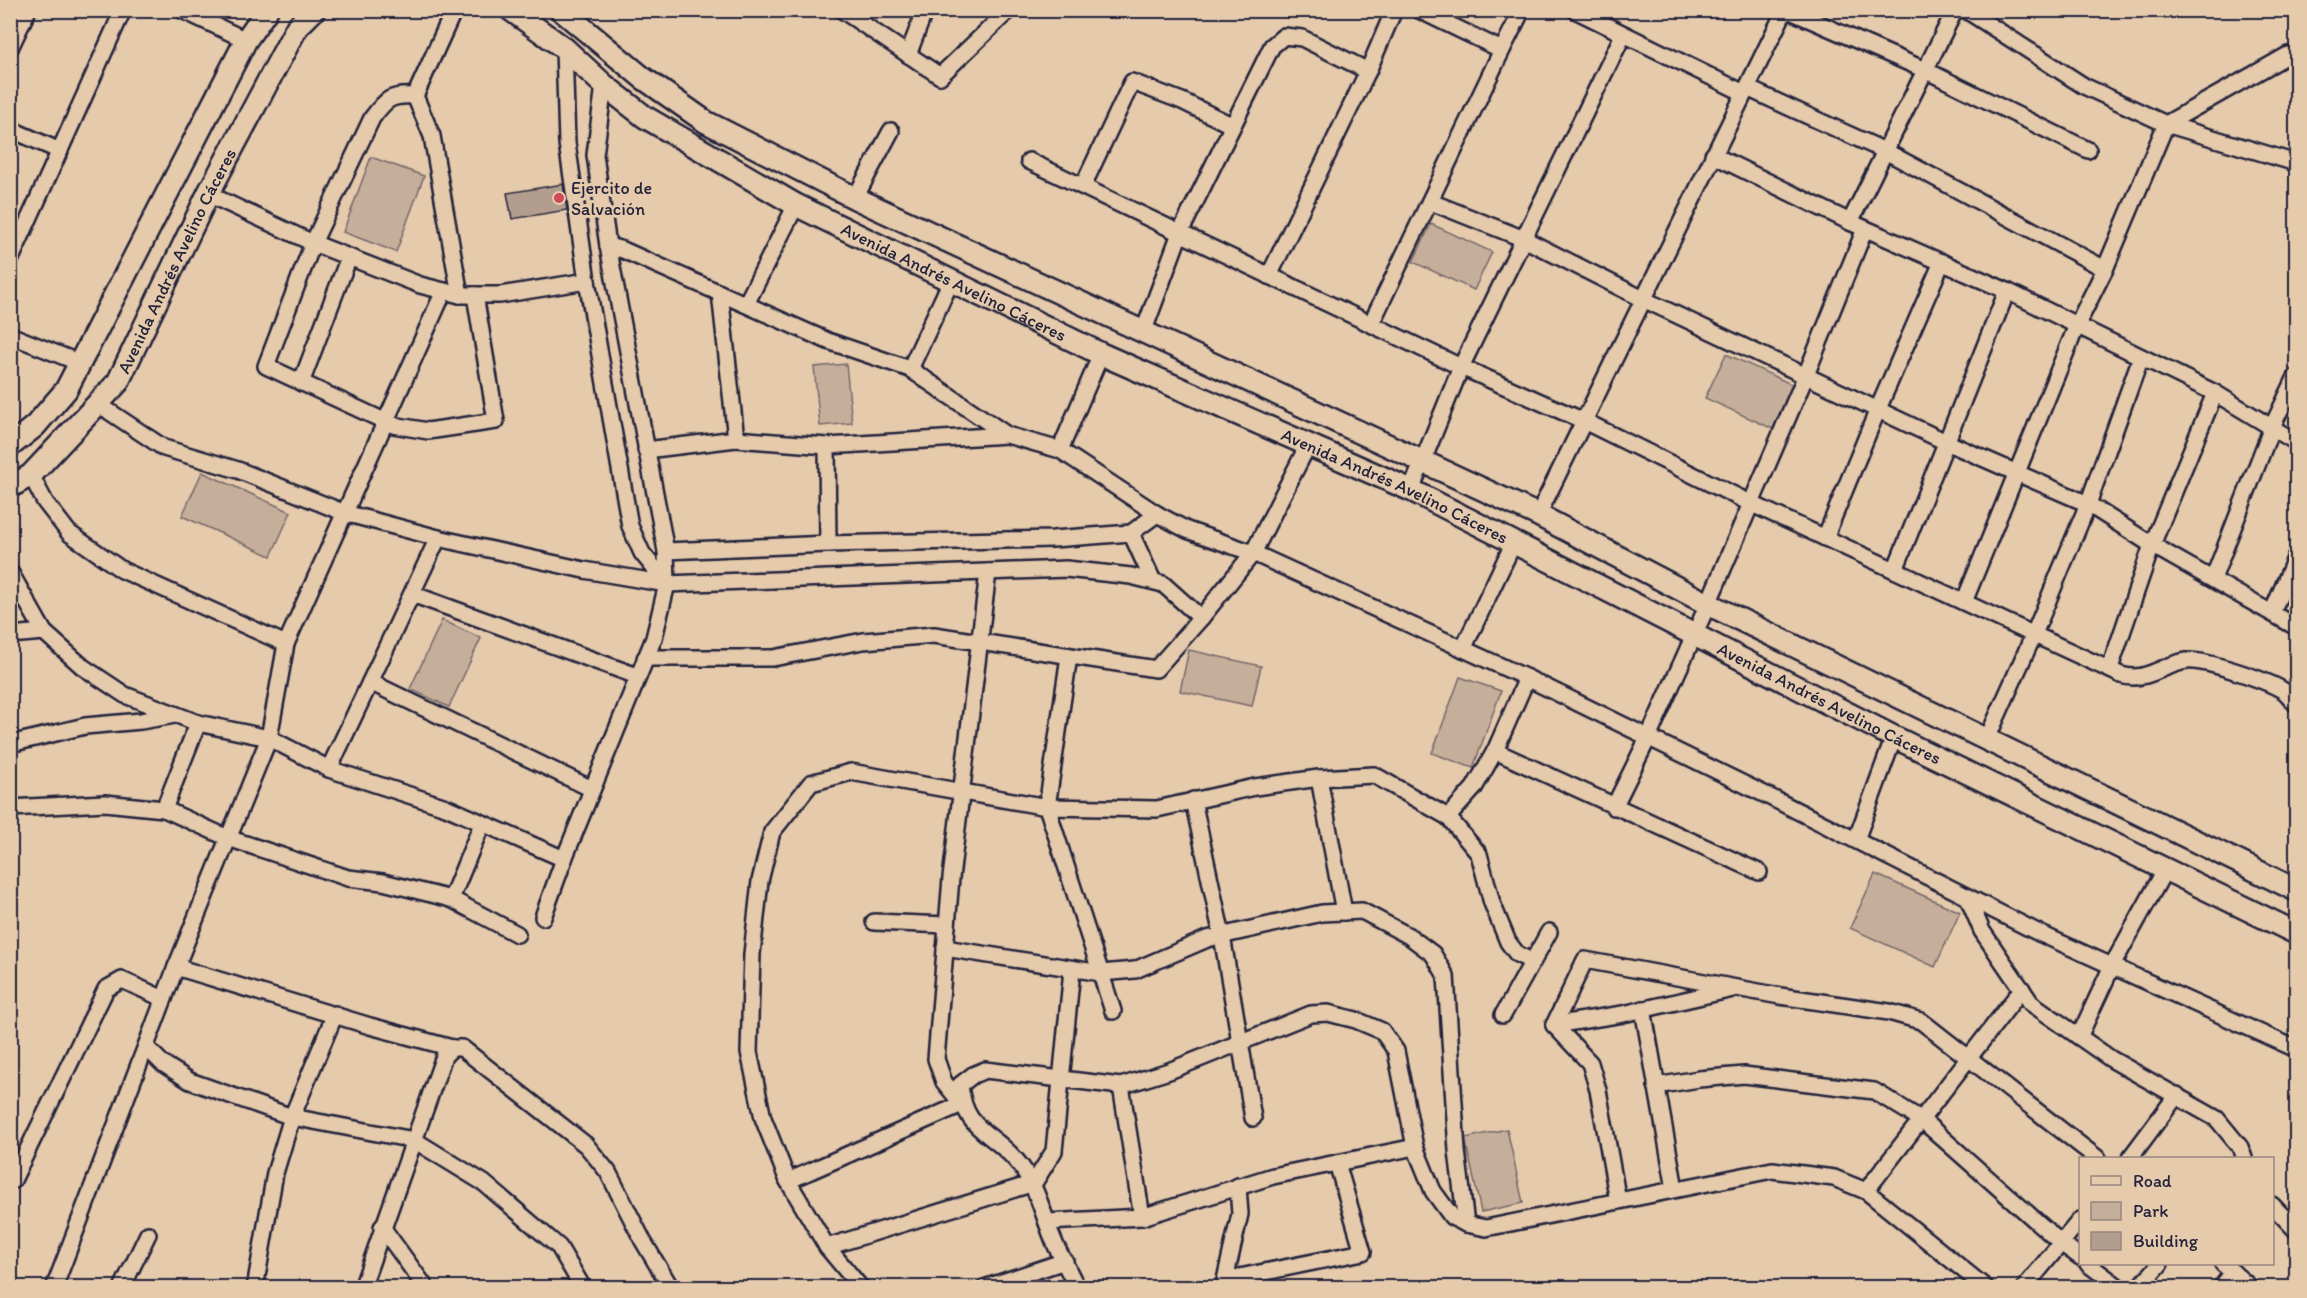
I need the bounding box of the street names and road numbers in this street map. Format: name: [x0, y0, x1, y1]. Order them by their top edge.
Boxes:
street label: Avenida Andrés Avelino Cáceres: [113, 145, 241, 377]
street label: Avenida Andrés Avelino Cáceres: [838, 218, 1070, 346]
street label: Avenida Andrés Avelino Cáceres: [1278, 424, 1512, 549]
street label: Avenida Andrés Avelino Cáceres: [1714, 638, 1945, 769]

